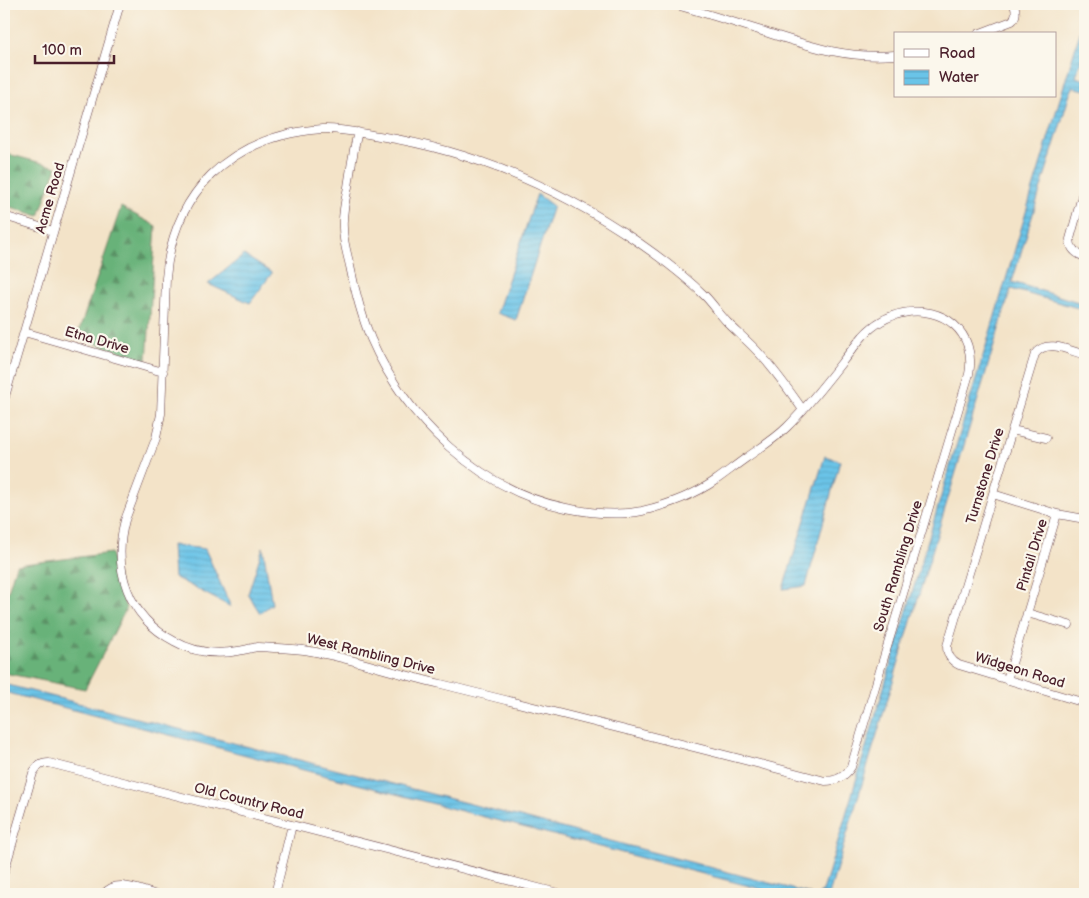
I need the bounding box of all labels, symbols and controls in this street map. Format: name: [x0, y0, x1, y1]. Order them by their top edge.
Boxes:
scale bar: [35, 32, 114, 64]
legend: [894, 32, 1056, 98]
text: 100 m: [42, 41, 82, 60]
text: Road: [939, 44, 975, 63]
text: Water: [939, 68, 979, 87]
street label: Acme Road: [32, 160, 68, 236]
street label: Etna Drive: [63, 323, 131, 357]
street label: Turnstone Drive: [962, 426, 1008, 526]
street label: South Rambling Drive: [870, 498, 926, 634]
street label: Pintail Drive: [1013, 517, 1051, 593]
street label: West Rambling Drive: [305, 630, 437, 678]
street label: Widgeon Road: [973, 648, 1067, 692]
street label: Old Country Road: [193, 779, 305, 823]

